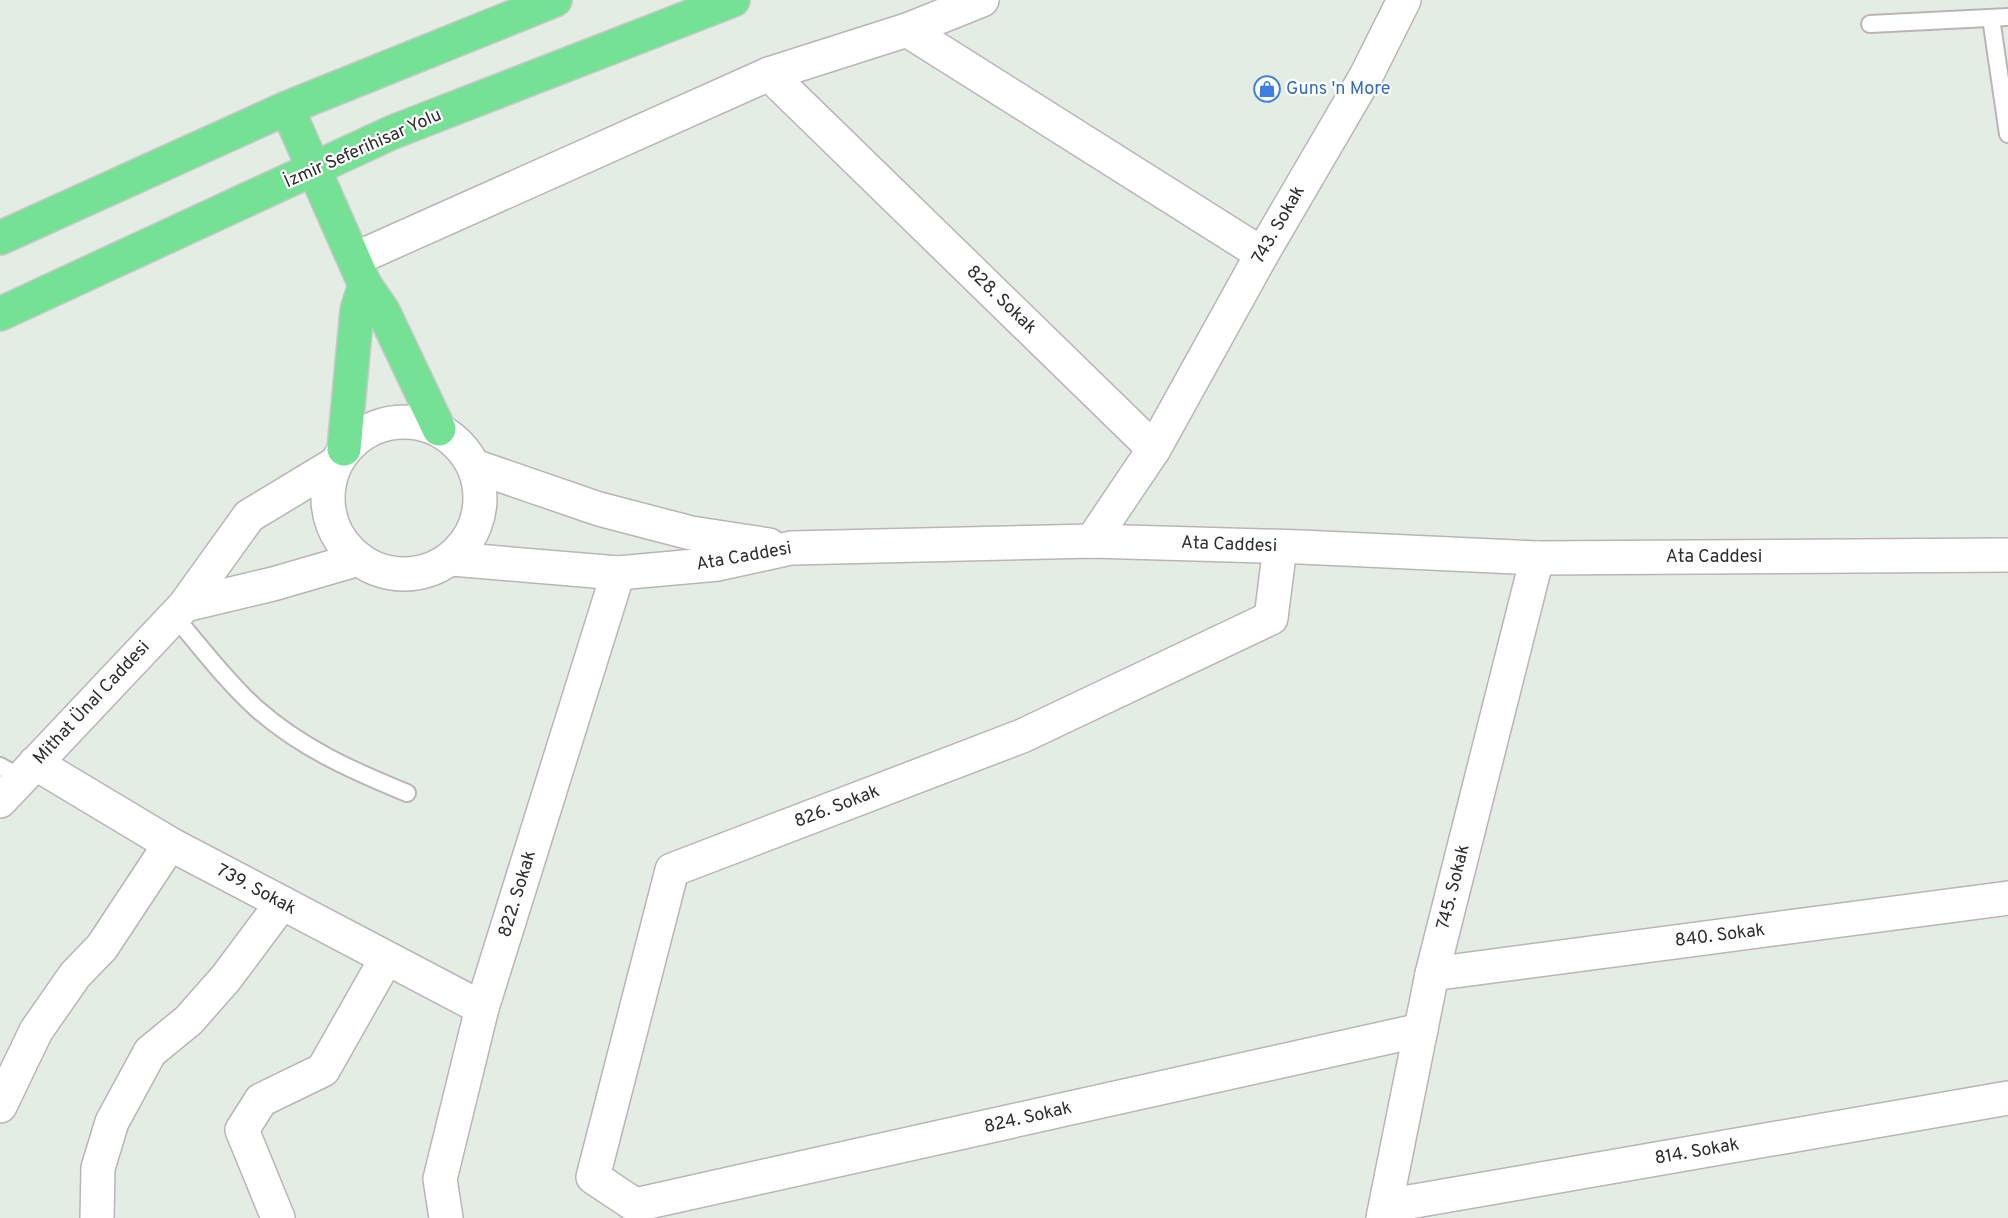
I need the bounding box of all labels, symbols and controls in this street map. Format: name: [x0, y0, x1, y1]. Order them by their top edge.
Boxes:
shop icon: Guns 'n More: [1252, 74, 1282, 104]
place label: Guns 'n More: [1286, 78, 1390, 101]
street label: İzmir Seferihisar Yolu: [280, 102, 445, 194]
street label: 743. Sokak: [1247, 182, 1311, 268]
street label: 828. Sokak: [961, 261, 1041, 339]
street label: Ata Caddesi: [1180, 532, 1278, 558]
street label: Ata Caddesi: [695, 537, 793, 577]
street label: Ata Caddesi: [1666, 546, 1762, 569]
street label: Mithat Ünal Caddesi: [27, 635, 155, 770]
street label: 826. Sokak: [791, 780, 883, 834]
street label: 745. Sokak: [1432, 842, 1476, 932]
street label: 822. Sokak: [494, 848, 542, 940]
street label: 739. Sokak: [212, 859, 300, 921]
street label: 840. Sokak: [1674, 919, 1766, 953]
street label: 824. Sokak: [982, 1097, 1074, 1139]
street label: 814. Sokak: [1653, 1133, 1741, 1171]

